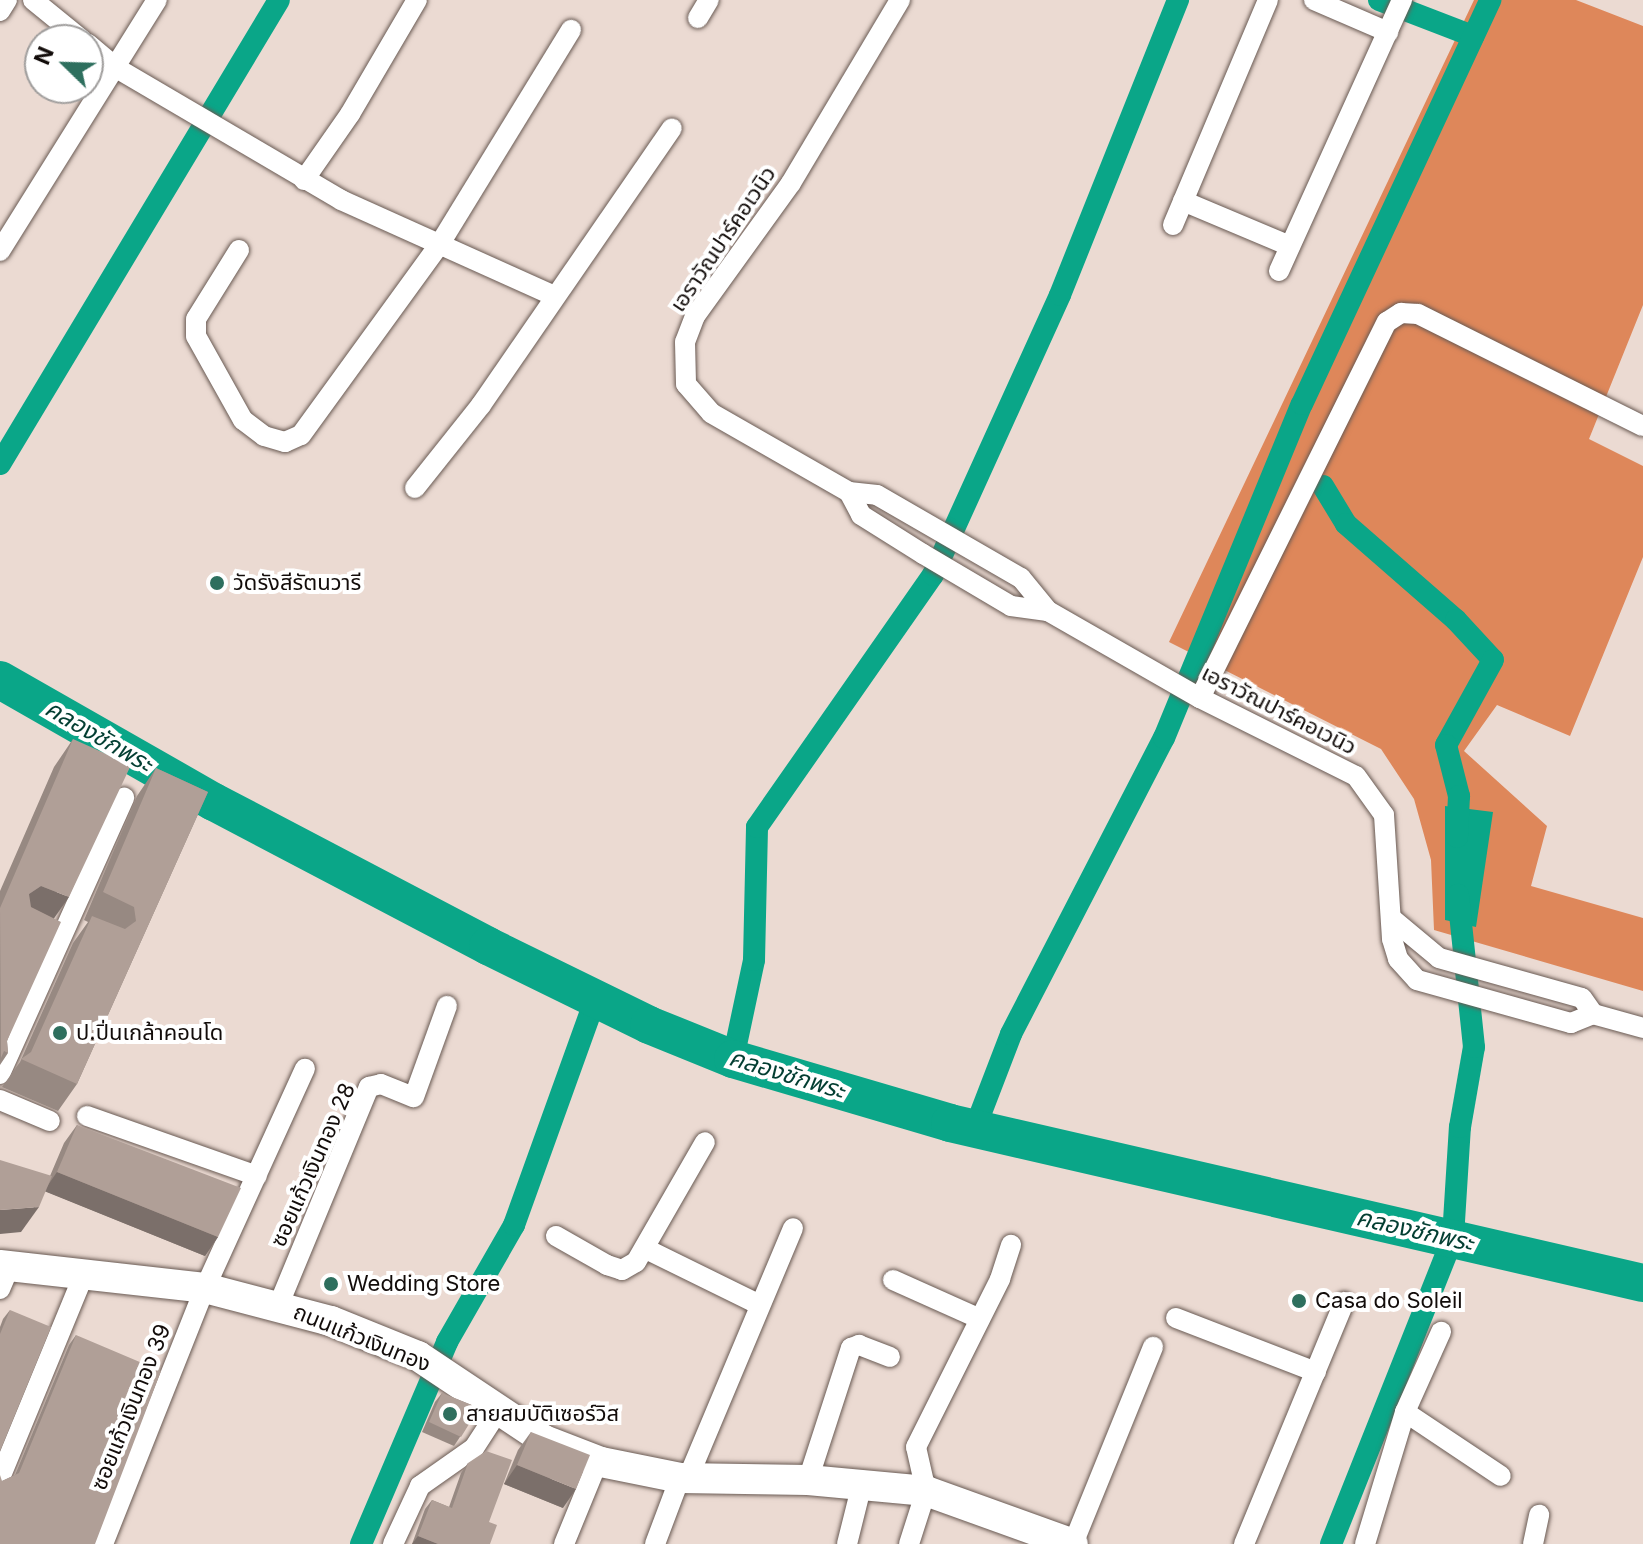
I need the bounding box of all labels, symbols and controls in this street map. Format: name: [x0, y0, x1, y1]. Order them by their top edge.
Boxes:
north arrow: [24, 24, 104, 104]
text: N: [29, 43, 59, 68]
street label: เอราวัณปาร์คอเวนิว: [665, 161, 781, 317]
place label: วัดรังสีรัตนวารี: [233, 570, 361, 596]
marker: วัดรังสีรัตนวารี: [208, 574, 226, 592]
street label: เอราวัณปาร์คอเวนิว: [1197, 660, 1361, 760]
water label: คลองชักพระ: [40, 694, 158, 778]
place label: ป.ปิ่นเกล้าคอนโด: [76, 1020, 223, 1046]
marker: ป.ปิ่นเกล้าคอนโด: [51, 1024, 69, 1042]
water label: คลองชักพระ: [726, 1043, 848, 1105]
street label: ซอยแก้วเงินทอง 28: [265, 1079, 361, 1251]
water label: คลองชักพระ: [1354, 1203, 1476, 1257]
place label: Wedding Store: [347, 1271, 500, 1297]
marker: Wedding Store: [322, 1275, 340, 1293]
place label: Casa do Soleil: [1315, 1288, 1463, 1314]
marker: Casa do Soleil: [1290, 1292, 1308, 1310]
street label: ถนนแก้วเงินทอง: [290, 1299, 434, 1377]
street label: ซอยแก้วเงินทอง 39: [86, 1320, 176, 1494]
place label: สายสมบัติเซอร์วิส: [466, 1401, 619, 1427]
marker: สายสมบัติเซอร์วิส: [441, 1405, 459, 1423]

